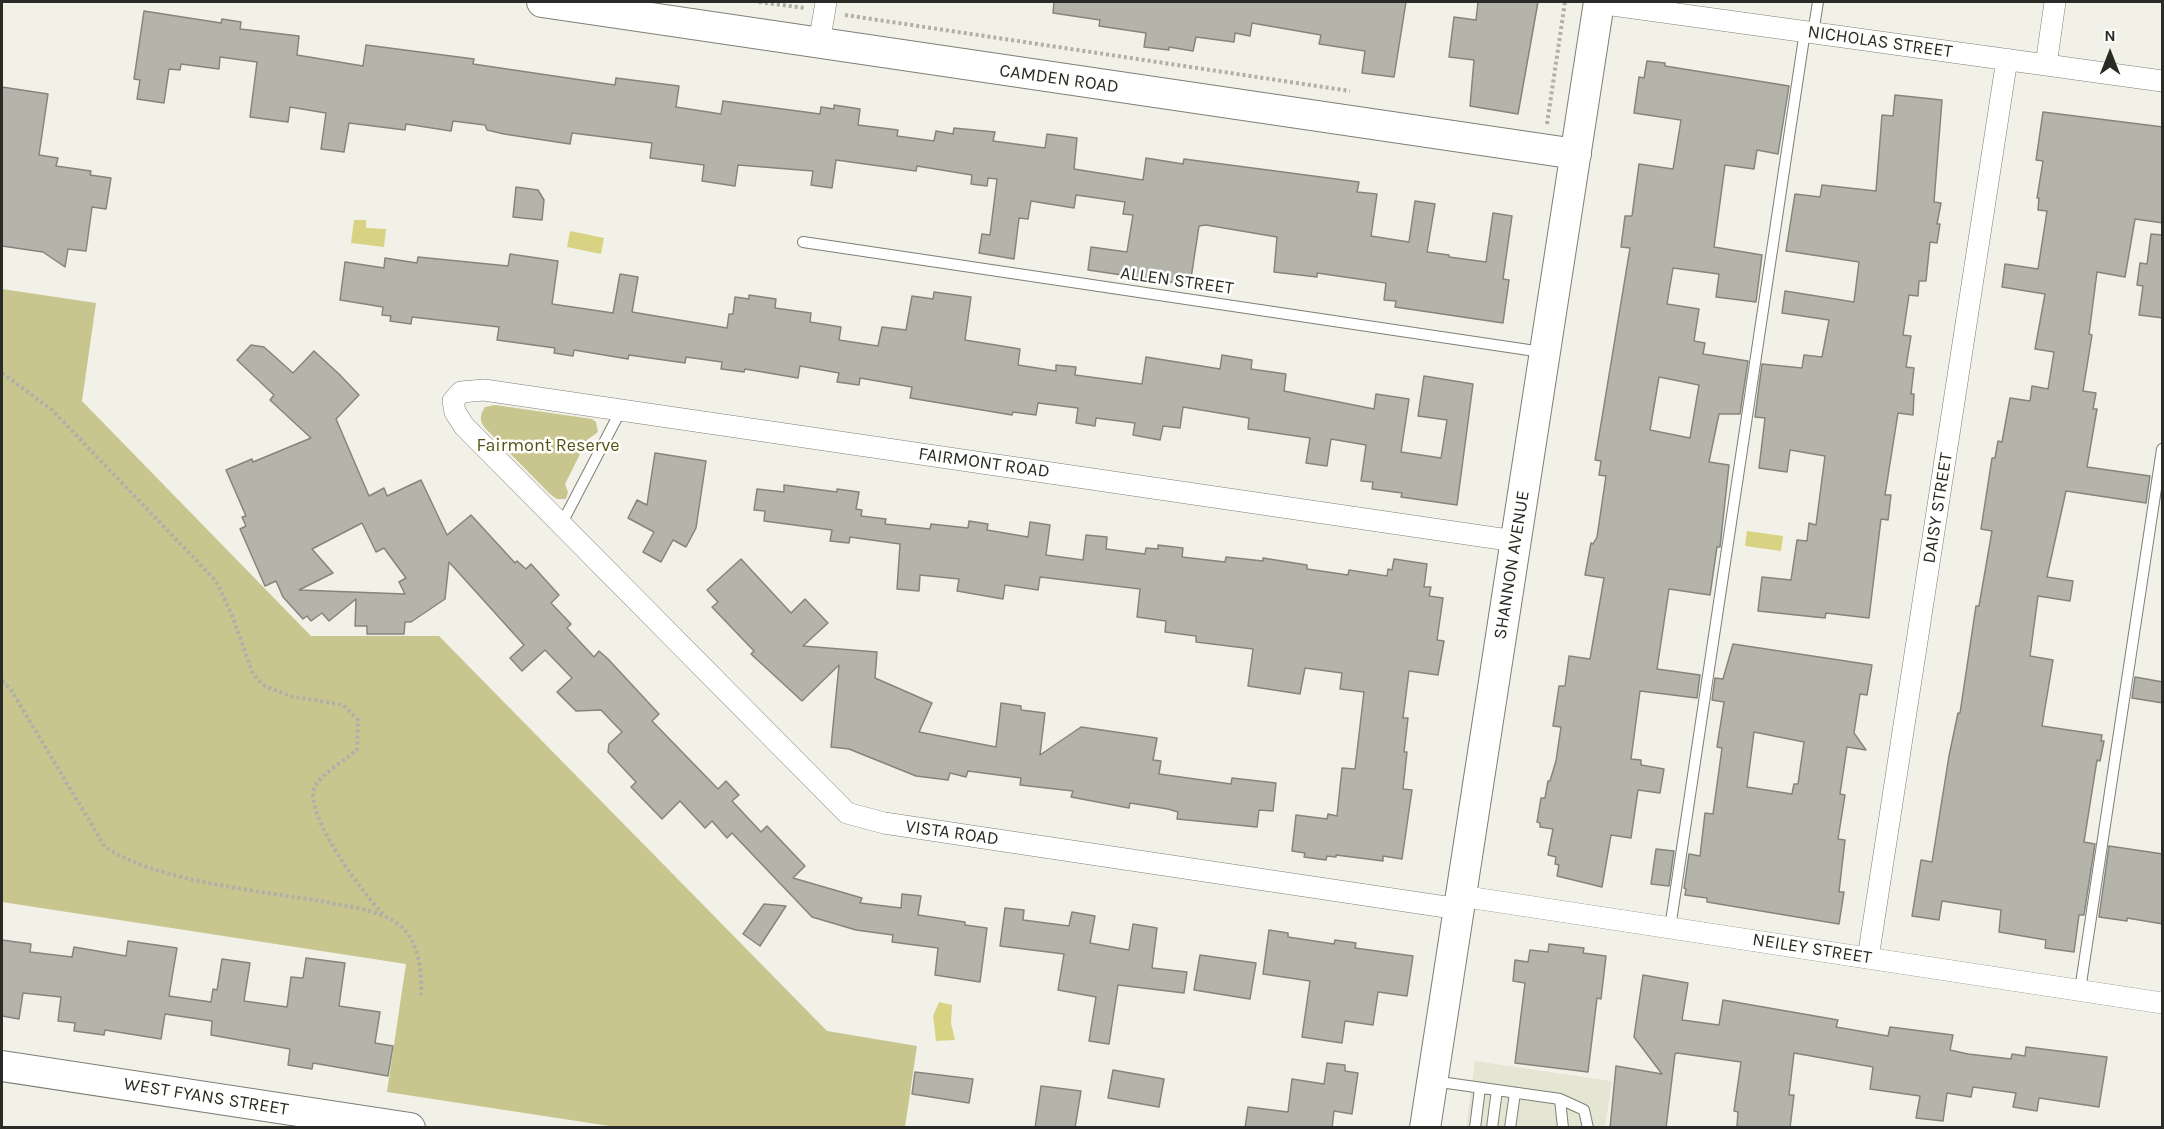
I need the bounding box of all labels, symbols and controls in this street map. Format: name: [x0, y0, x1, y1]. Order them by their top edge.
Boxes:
street label: NICHOLAS STREET: [1806, 21, 1954, 63]
north arrow: [2080, 24, 2140, 84]
text: N: [2104, 26, 2116, 45]
street label: CAMDEN ROAD: [998, 60, 1120, 98]
street label: ALLEN STREET: [1119, 262, 1235, 300]
park label: Fairmont Reserve: [476, 435, 620, 457]
street label: FAIRMONT ROAD: [917, 443, 1051, 483]
street label: DAISY STREET: [1919, 451, 1957, 565]
street label: SHANNON AVENUE: [1490, 489, 1534, 641]
street label: VISTA ROAD: [904, 816, 1000, 850]
street label: NEILEY STREET: [1751, 929, 1873, 969]
street label: WEST FYANS STREET: [122, 1073, 290, 1121]

